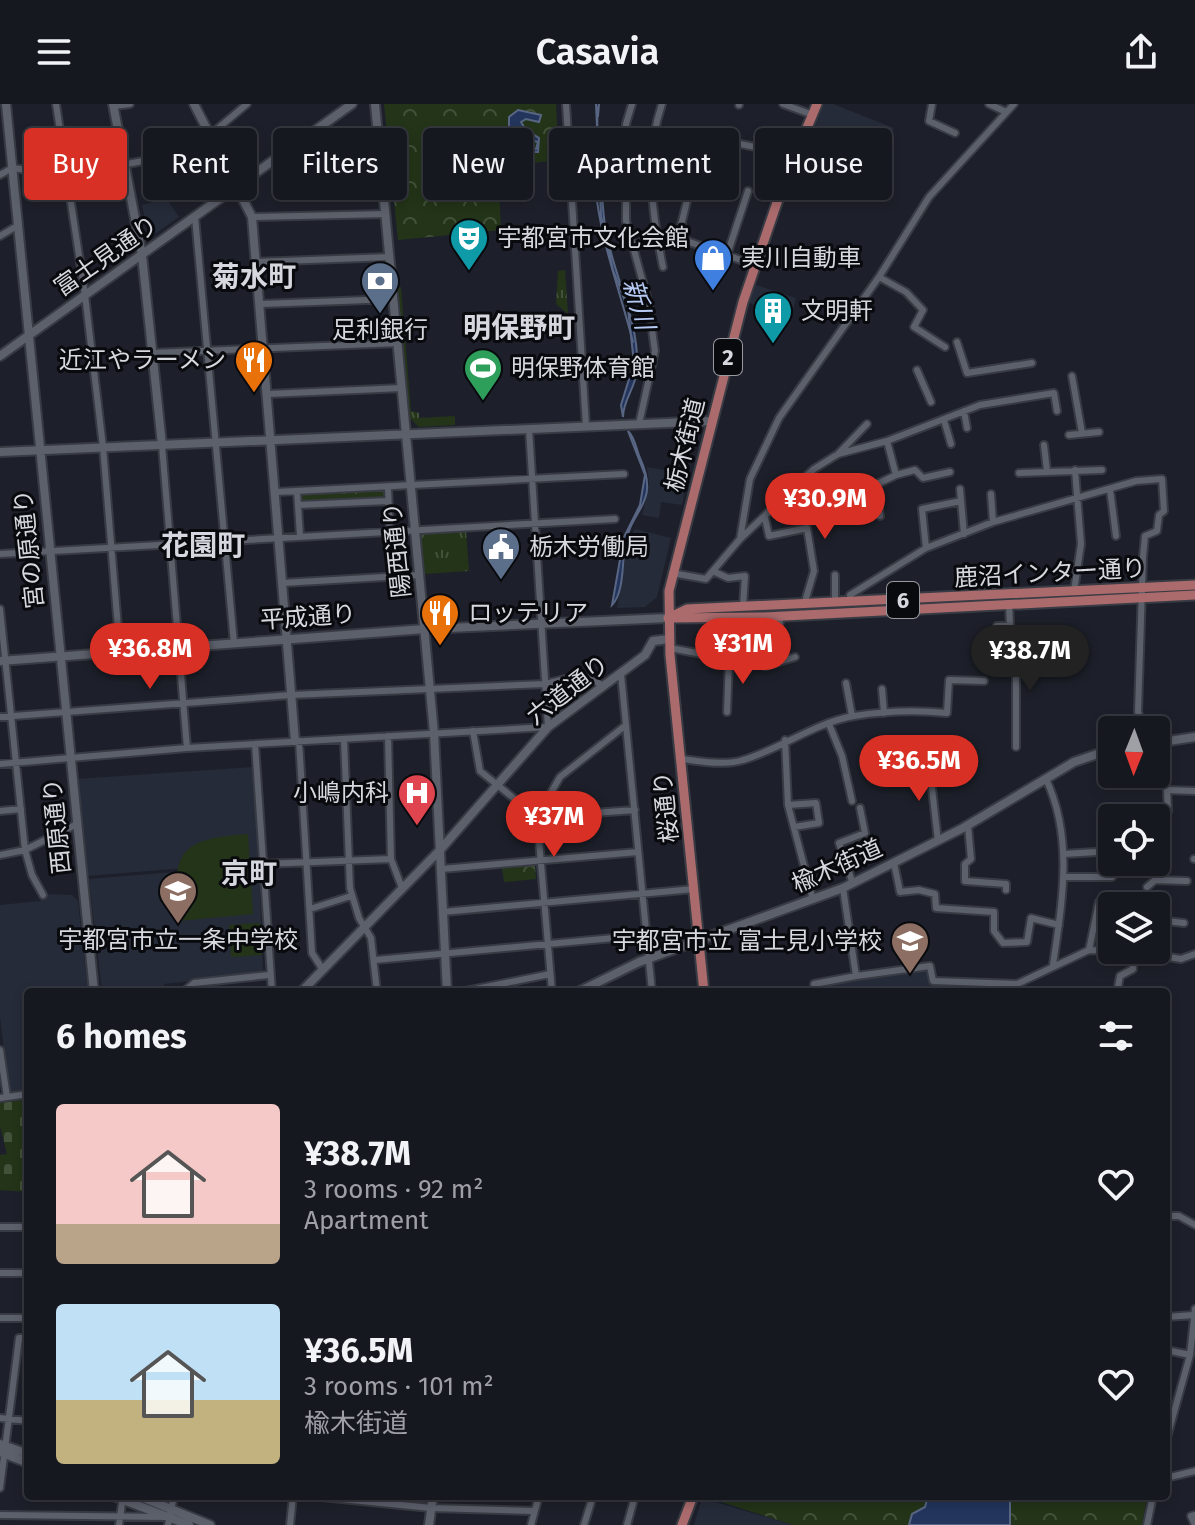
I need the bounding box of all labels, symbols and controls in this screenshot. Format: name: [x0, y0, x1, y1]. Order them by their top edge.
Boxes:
icon: menu: [32, 30, 76, 74]
text: Casavia: [536, 30, 659, 74]
icon: share: [1119, 30, 1163, 74]
chip: Buy: [24, 128, 127, 200]
chip: Rent: [143, 128, 257, 200]
chip: Filters: [273, 128, 407, 200]
chip: New: [423, 128, 533, 200]
chip: Apartment: [549, 128, 739, 200]
chip: House: [755, 128, 892, 200]
street label: 富士見通り: [49, 210, 163, 302]
theatre icon: 宇都宮市文化会館: [448, 217, 490, 272]
place label: 宇都宮市文化会館: [497, 224, 689, 252]
shop icon: 実川自動車: [692, 237, 734, 292]
place label: 実川自動車: [741, 244, 861, 272]
district label: 菊水町: [212, 260, 296, 293]
bank icon: 足利銀行: [359, 260, 401, 315]
water label: 新川: [616, 275, 661, 336]
building icon: 文明軒: [752, 290, 794, 345]
place label: 文明軒: [801, 297, 873, 325]
district label: 明保野町: [463, 311, 575, 344]
place label: 足利銀行: [332, 316, 428, 344]
restaurant icon: 近江やラーメン: [233, 339, 275, 394]
road number: 2: [714, 339, 742, 375]
place label: 近江やラーメン: [59, 346, 226, 374]
sports icon: 明保野体育館: [462, 347, 504, 402]
place label: 明保野体育館: [511, 354, 655, 382]
street label: 栃木街道: [660, 395, 710, 495]
pin: ¥30.9M: [760, 473, 890, 541]
text: ¥30.9M: [783, 483, 867, 514]
street label: 宮の原通り: [9, 488, 49, 610]
street label: 陽西通り: [378, 501, 416, 599]
public building icon: 栃木労働局: [480, 526, 522, 581]
district label: 花園町: [161, 529, 245, 562]
place label: 栃木労働局: [529, 533, 649, 561]
street label: 鹿沼インター通り: [953, 554, 1147, 592]
road number: 6: [887, 582, 919, 618]
restaurant icon: ロッテリア: [419, 592, 461, 647]
place label: ロッテリア: [468, 599, 588, 627]
street label: 平成通り: [259, 600, 357, 634]
pin: ¥31M: [696, 618, 790, 686]
pin: ¥36.8M: [85, 623, 215, 691]
pin: ¥38.7M: [965, 625, 1095, 693]
text: ¥31M: [713, 628, 773, 659]
text: ¥36.8M: [108, 633, 192, 664]
text: ¥38.7M: [989, 635, 1071, 666]
street label: 六道通り: [522, 649, 614, 731]
north arrow: [1098, 716, 1170, 788]
map controls: [1098, 716, 1170, 964]
pin: ¥36.5M: [854, 735, 984, 803]
text: ¥36.5M: [877, 745, 961, 776]
street label: 桜通り: [648, 770, 684, 844]
hospital icon: 小嶋内科: [396, 772, 438, 827]
street label: 西原通り: [38, 777, 76, 875]
place label: 小嶋内科: [293, 779, 389, 807]
pin: ¥37M: [507, 791, 601, 859]
text: ¥37M: [524, 801, 584, 832]
button: locate: [1098, 804, 1170, 876]
street label: 楡木街道: [787, 834, 887, 898]
district label: 京町: [221, 857, 277, 890]
school or university icon: 宇都宮市立一条中学校: [157, 870, 199, 925]
button: layers: [1098, 892, 1170, 964]
school or university icon: 宇都宮市立 富士見小学校: [889, 920, 931, 975]
place label: 宇都宮市立一条中学校: [58, 926, 298, 954]
place label: 宇都宮市立 富士見小学校: [612, 927, 882, 955]
icon: filters: [1094, 1014, 1138, 1058]
text: 6 homes: [56, 1016, 187, 1057]
text: ¥38.7M: [304, 1133, 411, 1174]
icon: home: [120, 1136, 216, 1232]
icon: heart: [1094, 1162, 1138, 1206]
text: 3 rooms · 92 m²: [304, 1174, 483, 1205]
text: Apartment: [304, 1205, 429, 1236]
text: ¥36.5M: [304, 1330, 413, 1371]
icon: home: [120, 1336, 216, 1432]
icon: heart: [1094, 1362, 1138, 1406]
text: 3 rooms · 101 m²: [304, 1371, 494, 1402]
text: 楡木街道: [304, 1408, 408, 1439]

